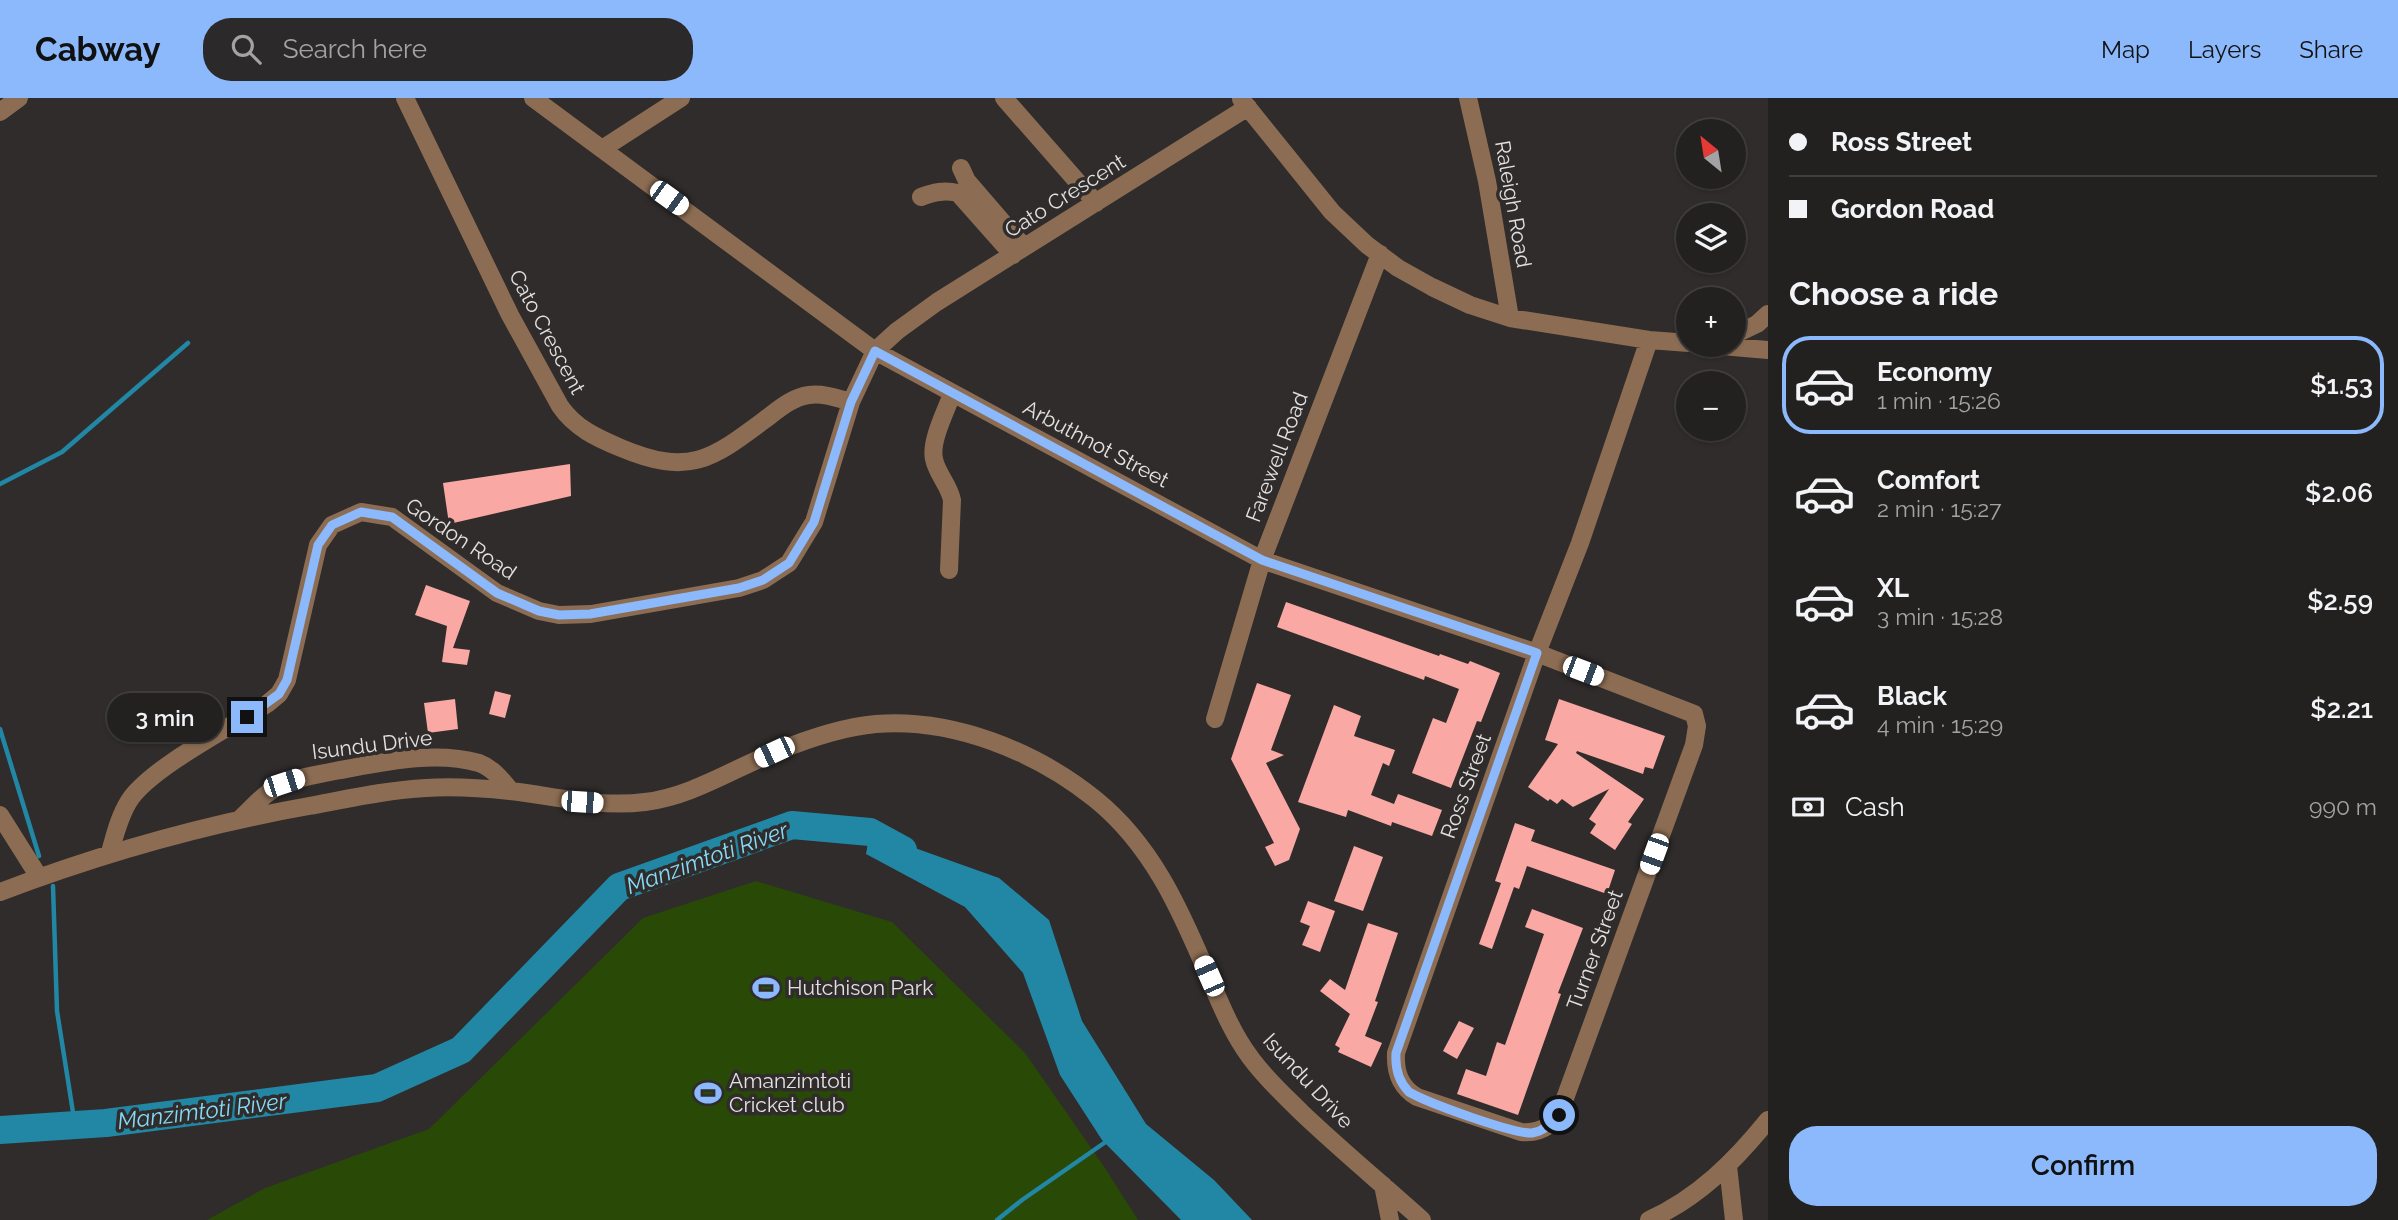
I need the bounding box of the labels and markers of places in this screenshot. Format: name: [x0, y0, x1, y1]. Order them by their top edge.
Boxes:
sports icon: Hutchison Park: [751, 973, 781, 1003]
place label: Hutchison Park: [787, 975, 933, 1000]
place label: Amanzimtoti Cricket club: [729, 1068, 851, 1117]
sports icon: Amanzimtoti Cricket club: [693, 1078, 723, 1108]

